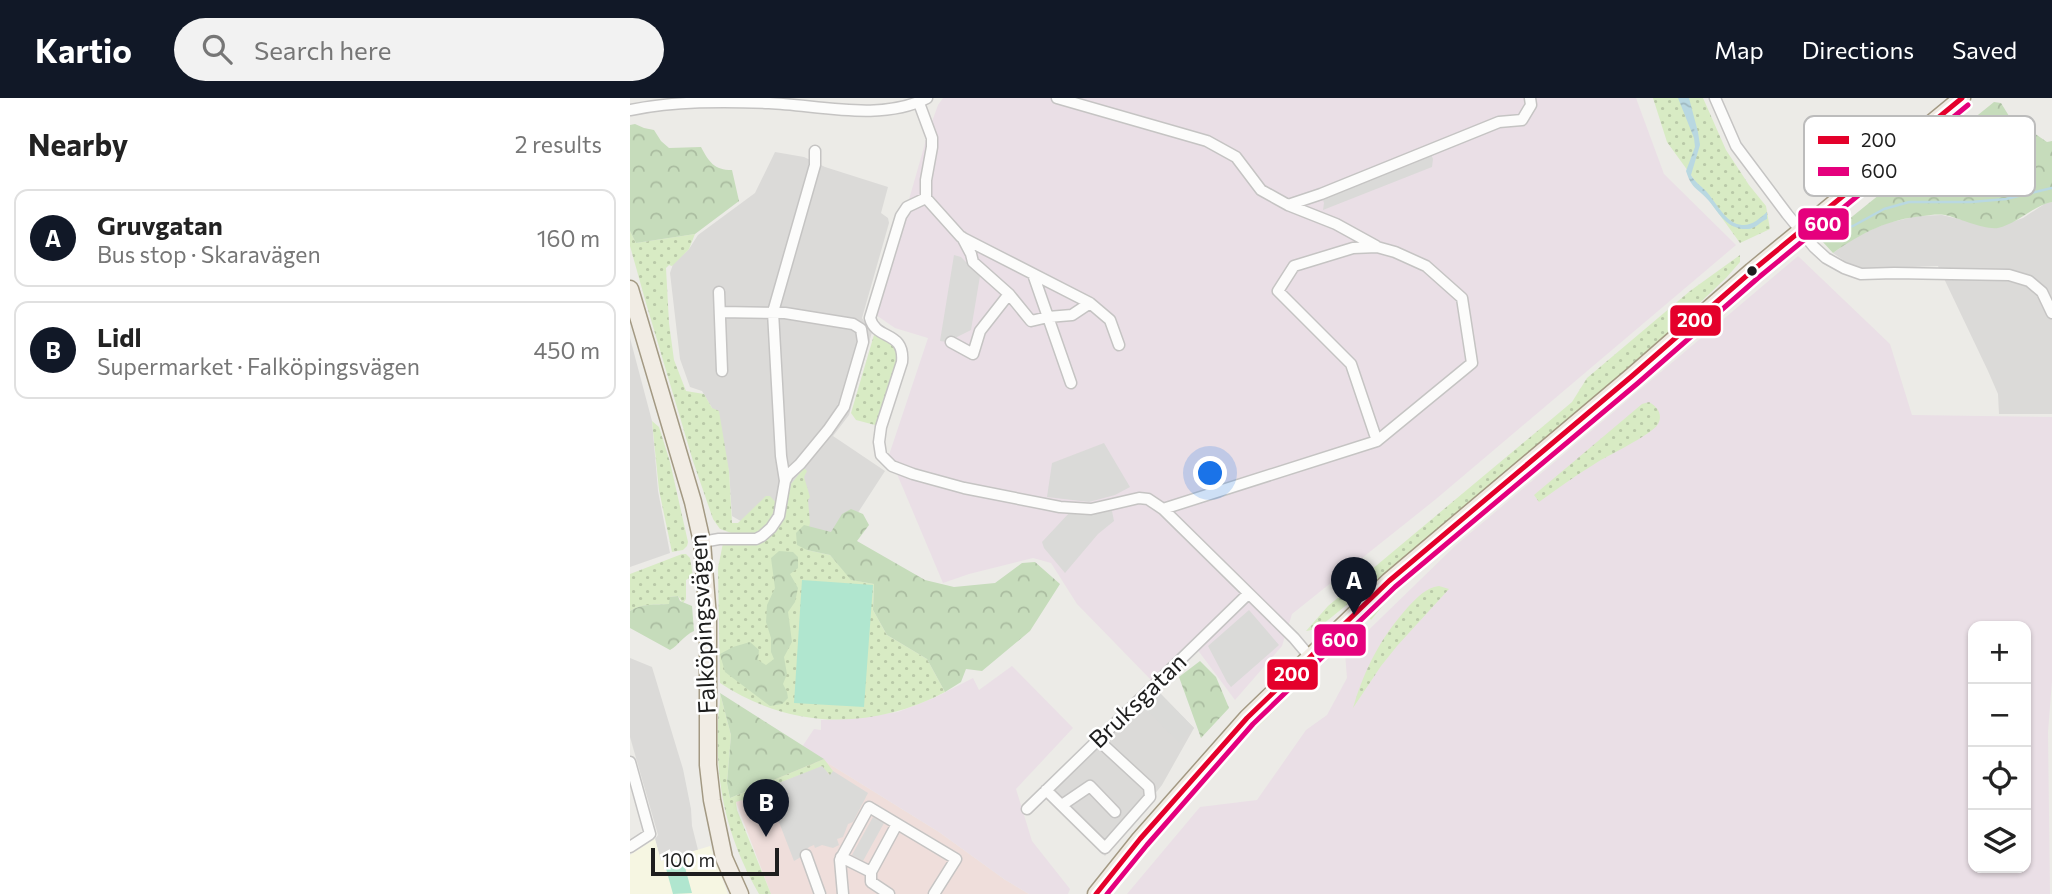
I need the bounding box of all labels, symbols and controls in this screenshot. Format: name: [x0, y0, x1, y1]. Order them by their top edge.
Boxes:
search box: [174, 18, 664, 81]
text: Kartio: [35, 29, 132, 70]
icon: search: [198, 30, 236, 68]
text: Search here: [254, 34, 391, 65]
text: Map: [1714, 35, 1764, 64]
text: Directions: [1802, 35, 1914, 64]
text: Saved: [1952, 35, 2017, 64]
legend: [1804, 116, 2035, 196]
text: Nearby: [28, 125, 128, 162]
text: 200: [1861, 128, 1896, 151]
text: 2 results: [515, 130, 602, 158]
text: 600: [1861, 159, 1897, 182]
line badge: 600: [1797, 207, 1850, 241]
text: Gruvgatan: [97, 209, 223, 240]
text: 600: [1805, 212, 1841, 235]
text: A: [45, 224, 61, 252]
text: 160 m: [537, 224, 600, 252]
text: Bus stop · Skaravägen: [97, 240, 321, 268]
unlabelled marker: [1745, 264, 1759, 278]
line badge: 200: [1669, 304, 1722, 337]
text: 200: [1677, 308, 1713, 331]
text: Lidl: [97, 321, 142, 352]
text: B: [45, 336, 61, 364]
text: 450 m: [534, 336, 600, 364]
text: Supermarket · Falköpingsvägen: [97, 352, 420, 380]
your location: [1193, 456, 1227, 490]
street label: Falköpingsvägen: [682, 533, 721, 715]
pin: A: [1331, 557, 1377, 615]
map controls: [1968, 621, 2031, 873]
button: +: [1968, 621, 2031, 684]
line badge: 600: [1313, 623, 1367, 657]
text: 600: [1322, 628, 1358, 651]
street label: Bruksgatan: [1082, 646, 1192, 753]
line badge: 200: [1266, 658, 1319, 691]
text: 200: [1274, 662, 1310, 685]
button: −: [1968, 684, 2031, 747]
button: locate: [1968, 747, 2031, 810]
pin: B: [743, 779, 789, 837]
button: layers: [1968, 810, 2031, 873]
scale bar: [651, 845, 779, 877]
text: 100 m: [662, 848, 715, 871]

